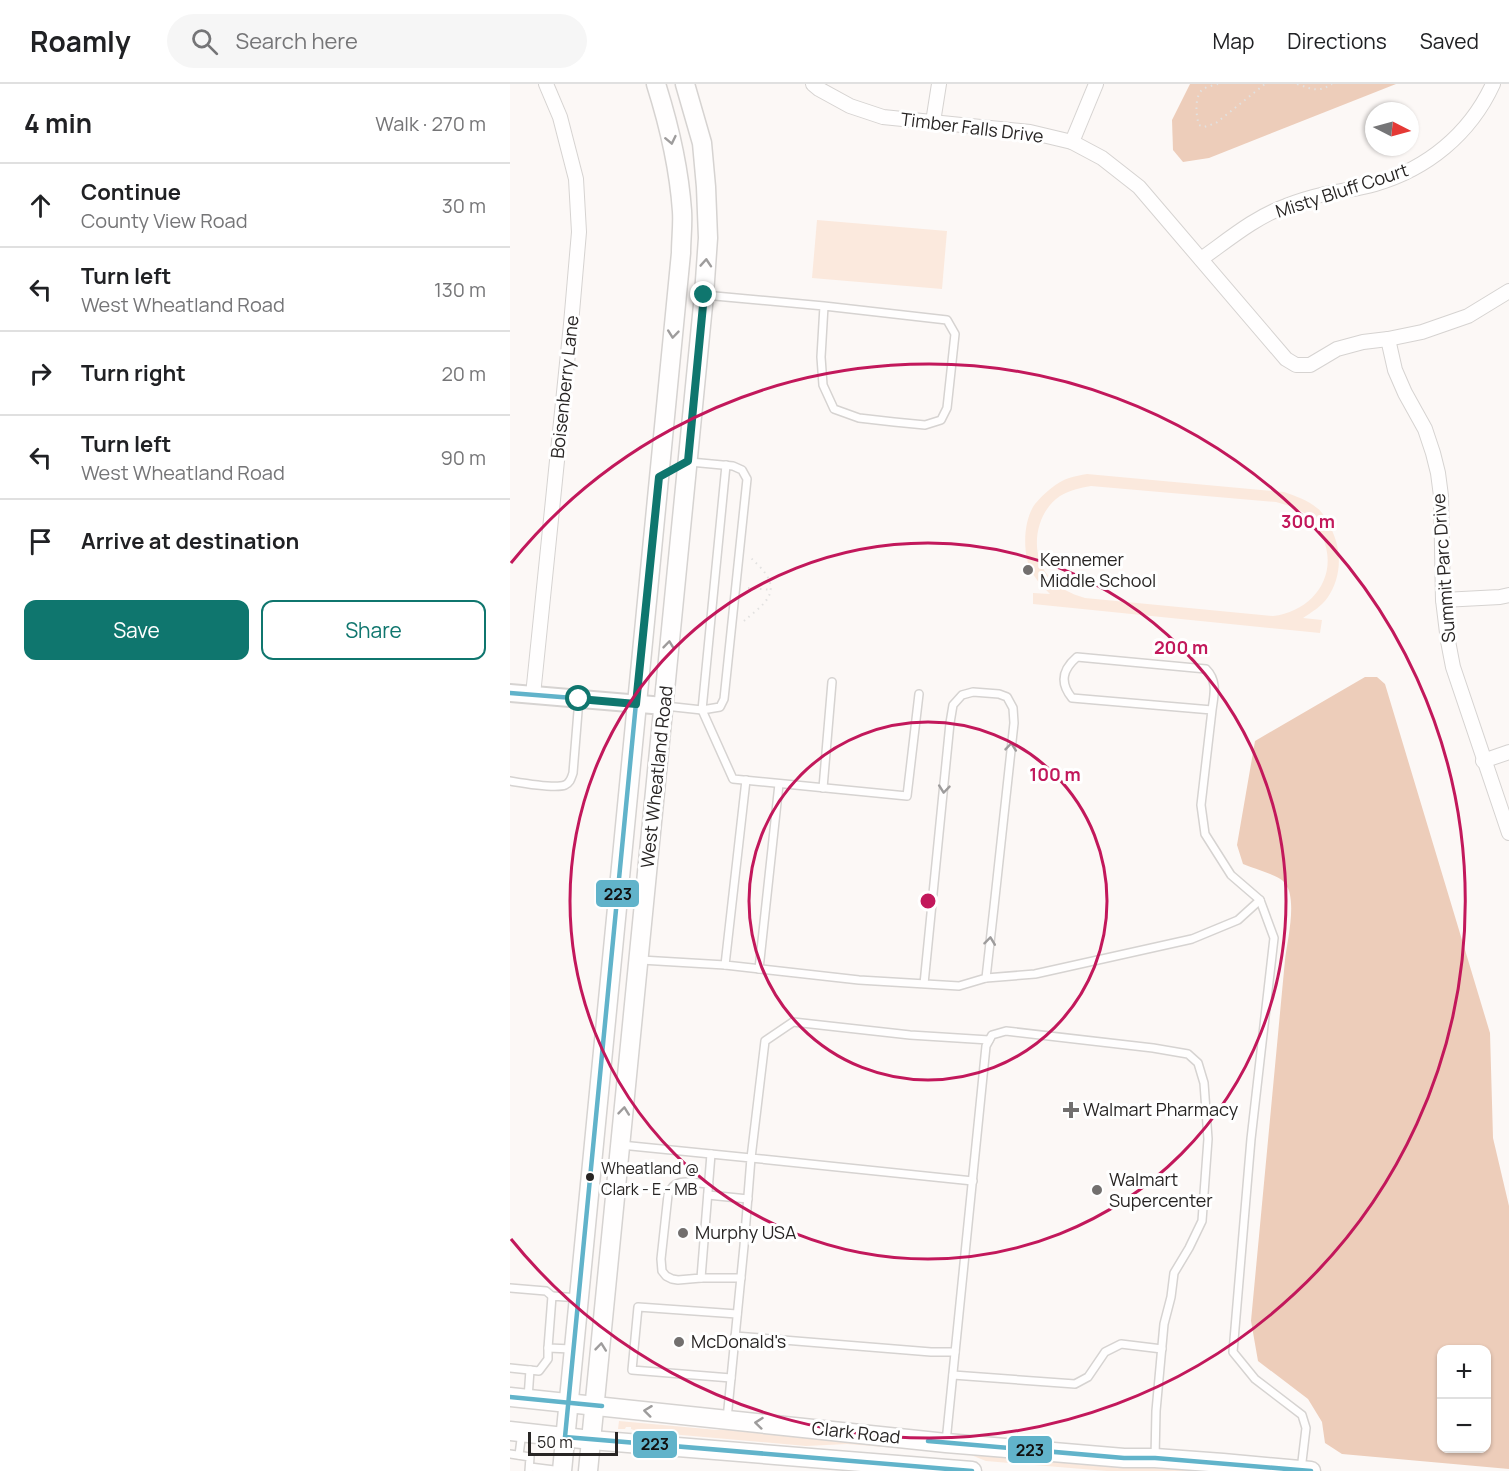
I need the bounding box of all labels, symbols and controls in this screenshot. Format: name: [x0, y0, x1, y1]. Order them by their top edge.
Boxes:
search box: [167, 14, 587, 68]
text: Roamly: [30, 22, 131, 60]
icon: search: [188, 25, 221, 58]
text: Search here: [236, 26, 358, 56]
text: Map: [1213, 27, 1254, 55]
text: Directions: [1287, 27, 1387, 55]
text: Saved: [1420, 27, 1479, 55]
north arrow: [1365, 102, 1419, 156]
text: 4 min: [24, 105, 92, 141]
street label: Timber Falls Drive: [899, 106, 1045, 148]
text: Walk · 270 m: [375, 110, 486, 137]
one-way arrow: [664, 135, 677, 145]
street label: Misty Bluff Court: [1272, 157, 1411, 223]
text: Continue: [81, 177, 181, 207]
icon: ahead: [24, 189, 57, 222]
text: 30 m: [442, 192, 486, 219]
text: County View Road: [81, 207, 248, 234]
one-way arrow: [700, 259, 713, 268]
text: Turn left: [81, 261, 171, 291]
icon: left: [24, 273, 57, 306]
text: 130 m: [434, 276, 486, 303]
route end: [690, 281, 716, 307]
text: West Wheatland Road: [81, 291, 285, 318]
street label: Boisenberry Lane: [545, 314, 583, 460]
one-way arrow: [667, 329, 680, 339]
icon: right: [24, 357, 57, 390]
text: Turn right: [81, 358, 186, 388]
text: 20 m: [441, 360, 486, 387]
text: Turn left: [81, 429, 171, 459]
icon: left: [24, 441, 57, 474]
text: 90 m: [440, 444, 486, 471]
text: West Wheatland Road: [81, 459, 285, 486]
street label: Summit Parc Drive: [1426, 493, 1460, 644]
text: 300 m: [1281, 509, 1335, 533]
icon: arrive: [24, 525, 57, 558]
text: Arrive at destination: [81, 526, 299, 556]
place label: Kennemer Middle School: [1040, 547, 1156, 592]
marker: Kennemer Middle School: [1021, 563, 1035, 577]
button: Save: [24, 600, 249, 660]
button: Share: [261, 600, 486, 660]
text: 200 m: [1154, 635, 1208, 659]
one-way arrow: [663, 641, 675, 650]
street label: West Wheatland Road: [634, 684, 678, 869]
route start: [565, 685, 591, 711]
one-way arrow: [1004, 742, 1017, 751]
text: 100 m: [1029, 762, 1081, 786]
one-way arrow: [938, 784, 951, 793]
line badge: 223: [595, 879, 640, 908]
text: 223: [604, 883, 632, 905]
centre of rings: [918, 891, 938, 911]
one-way arrow: [984, 936, 996, 945]
place label: Walmart Pharmacy: [1083, 1097, 1239, 1121]
marker: Walmart Pharmacy: [1064, 1103, 1078, 1117]
one-way arrow: [617, 1107, 630, 1116]
place label: Wheatland @ Clark - E - MB: [601, 1157, 699, 1200]
place label: Walmart Supercenter: [1109, 1167, 1213, 1212]
marker: Wheatland @ Clark - E - MB: [584, 1171, 596, 1183]
marker: Walmart Supercenter: [1090, 1183, 1104, 1197]
place label: Murphy USA: [695, 1220, 797, 1244]
marker: Murphy USA: [676, 1226, 690, 1240]
place label: McDonald's: [691, 1329, 786, 1353]
marker: McDonald's: [672, 1335, 686, 1349]
one-way arrow: [594, 1343, 607, 1352]
map controls: [1437, 1345, 1491, 1453]
button: +: [1437, 1345, 1491, 1399]
button: −: [1437, 1399, 1491, 1453]
one-way arrow: [644, 1405, 653, 1418]
street label: Clark Road: [811, 1415, 901, 1449]
one-way arrow: [755, 1417, 764, 1430]
scale bar: [528, 1429, 618, 1456]
line badge: 223: [632, 1430, 678, 1459]
text: 50 m: [537, 1431, 573, 1453]
text: 223: [641, 1433, 669, 1455]
line badge: 223: [1007, 1435, 1053, 1464]
text: 223: [1016, 1439, 1044, 1461]

